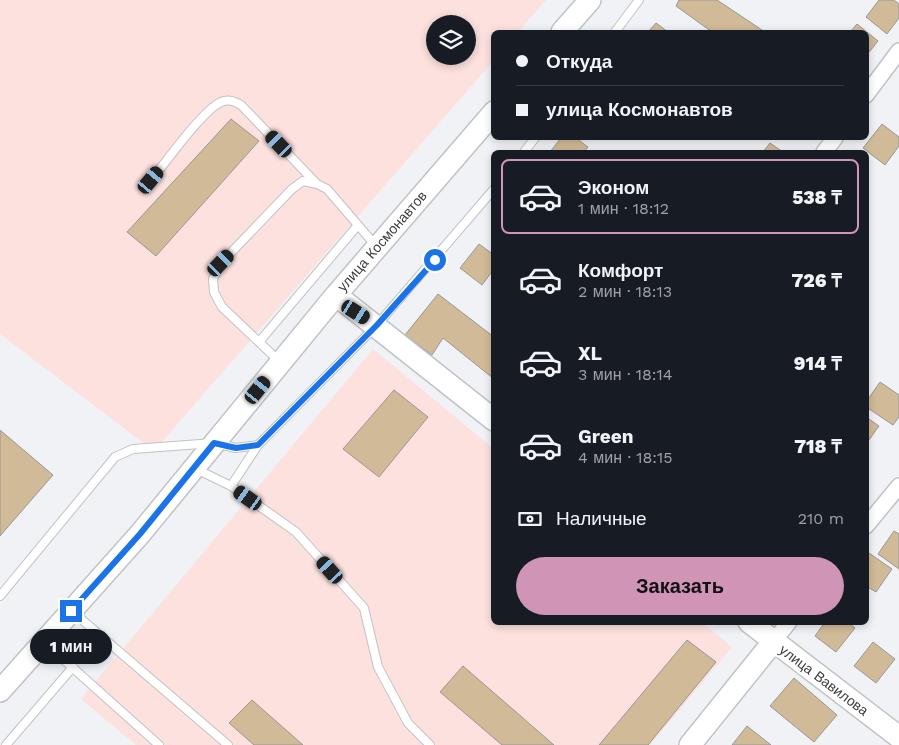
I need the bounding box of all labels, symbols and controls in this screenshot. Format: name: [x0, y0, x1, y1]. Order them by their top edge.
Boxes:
map controls: [426, 15, 476, 65]
button: layers: [426, 15, 476, 65]
text: Откуда: [546, 50, 612, 73]
text: улица Космонавтов: [546, 98, 733, 121]
car: [263, 128, 294, 160]
car: [135, 164, 166, 196]
icon: car: [518, 174, 563, 219]
text: Эконом: [578, 176, 649, 199]
text: 538 ₸: [792, 186, 842, 209]
street label: улица Космонавтов: [334, 188, 430, 294]
text: 1 мин · 18:12: [578, 199, 669, 218]
car: [205, 247, 236, 279]
route start: [424, 249, 446, 271]
icon: car: [518, 257, 563, 302]
text: Комфорт: [578, 259, 663, 282]
text: 726 ₸: [791, 269, 842, 292]
text: 2 мин · 18:13: [578, 282, 672, 301]
car: [339, 298, 372, 326]
icon: car: [518, 340, 563, 385]
text: XL: [578, 342, 602, 365]
text: 914 ₸: [794, 352, 842, 375]
text: 3 мин · 18:14: [578, 365, 673, 384]
car: [242, 374, 273, 406]
icon: car: [518, 423, 563, 468]
text: Green: [578, 425, 634, 448]
text: 718 ₸: [794, 435, 842, 458]
text: 4 мин · 18:15: [578, 448, 673, 467]
car: [231, 483, 264, 513]
icon: cash: [516, 505, 544, 533]
text: Наличные: [556, 507, 647, 530]
text: 210 m: [798, 509, 844, 528]
car: [314, 554, 345, 586]
button: Заказать: [516, 557, 844, 615]
route end: [60, 600, 82, 622]
callout: 1 мин: [30, 628, 112, 664]
text: 1 мин: [50, 637, 92, 656]
street label: улица Вавилова: [777, 641, 872, 719]

